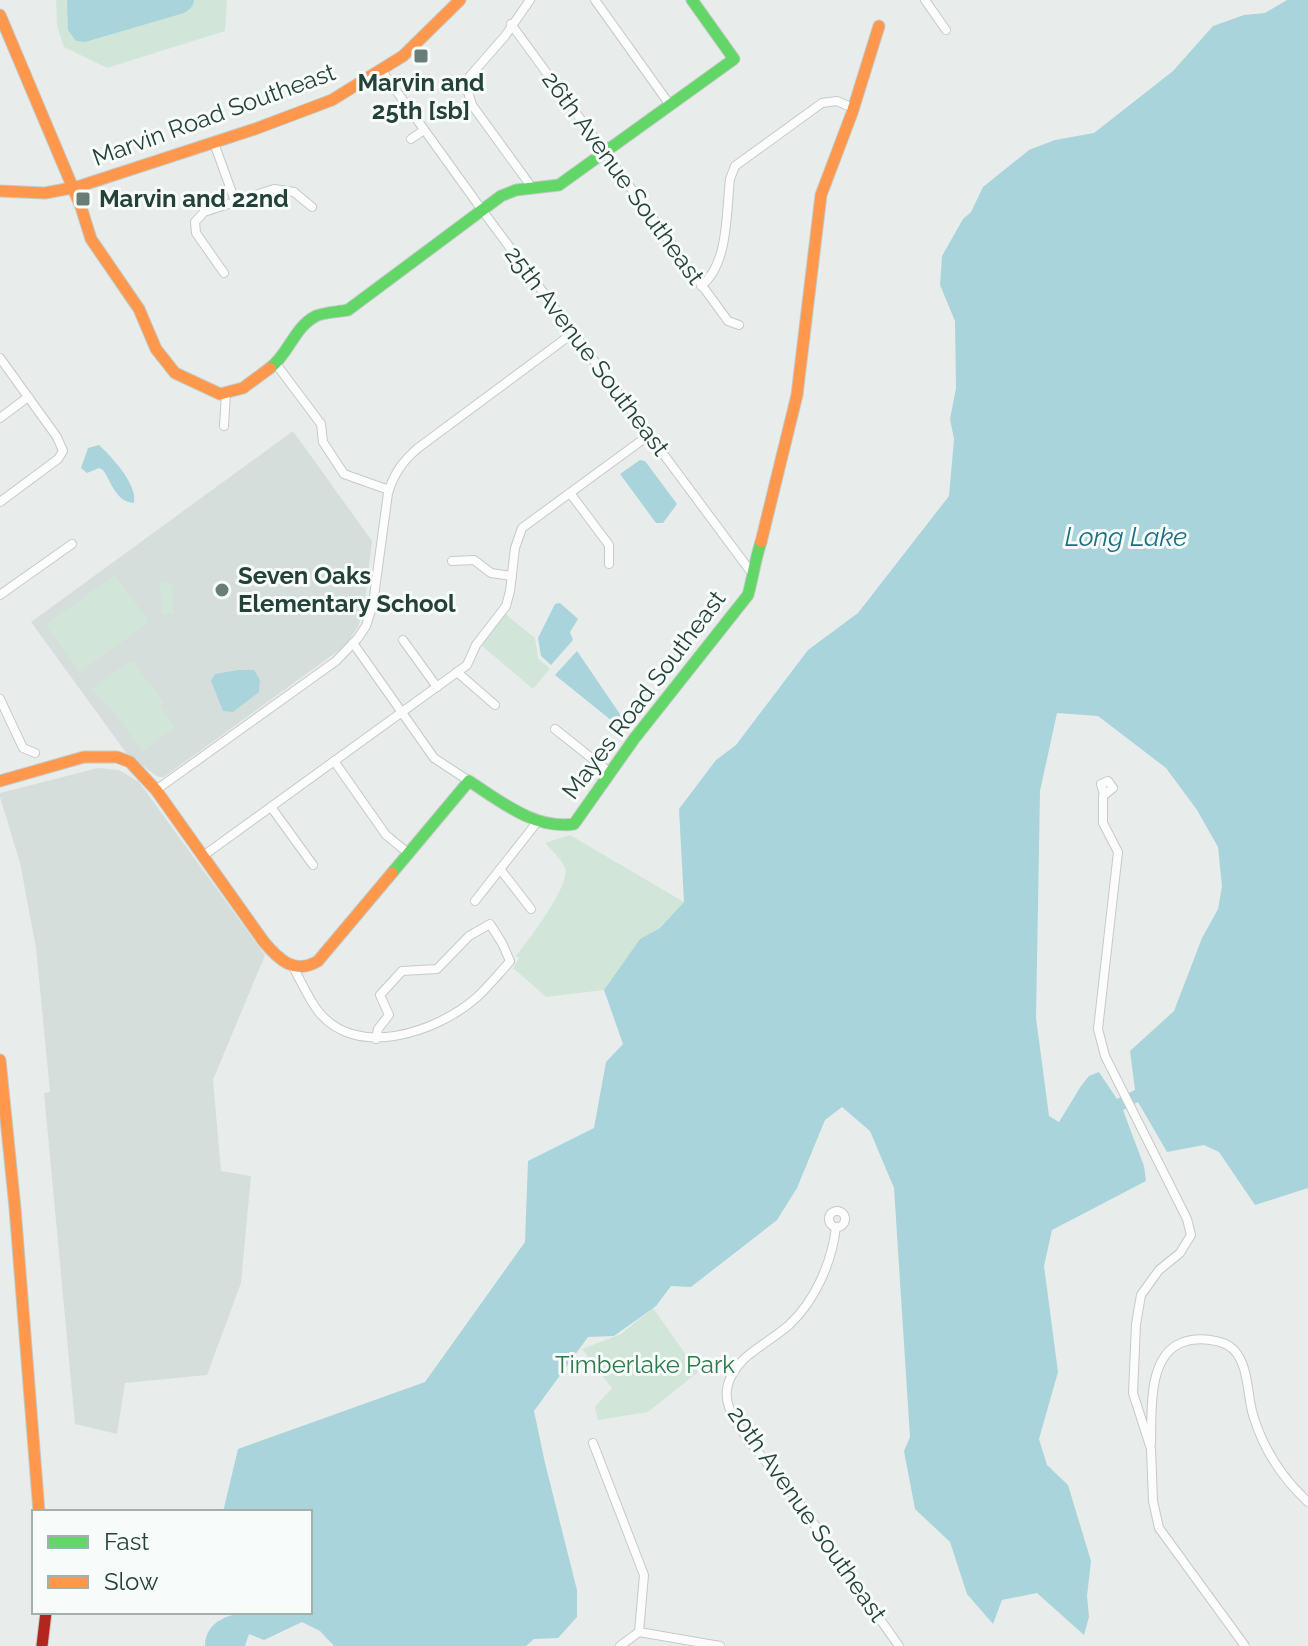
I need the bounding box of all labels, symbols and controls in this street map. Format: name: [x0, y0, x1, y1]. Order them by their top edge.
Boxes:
marker: Marvin and 25th [sb]: [412, 47, 430, 65]
street label: Marvin Road Southeast: [88, 57, 339, 172]
street label: 26th Avenue Southeast: [536, 65, 711, 290]
place label: Marvin and 25th [sb]: [358, 68, 485, 125]
place label: Marvin and 22nd: [99, 184, 289, 213]
marker: Marvin and 22nd: [74, 190, 92, 208]
street label: 25th Avenue Southeast: [499, 240, 676, 461]
water label: Long Lake: [1065, 522, 1187, 552]
place label: Seven Oaks Elementary School: [238, 561, 456, 618]
marker: Seven Oaks Elementary School: [213, 581, 231, 599]
street label: Mayes Road Southeast: [556, 585, 731, 805]
park label: Timberlake Park: [555, 1350, 735, 1379]
street label: 20th Avenue Southeast: [722, 1400, 893, 1627]
legend: [32, 1510, 312, 1614]
text: Fast: [104, 1527, 149, 1556]
text: Slow: [104, 1567, 159, 1596]

